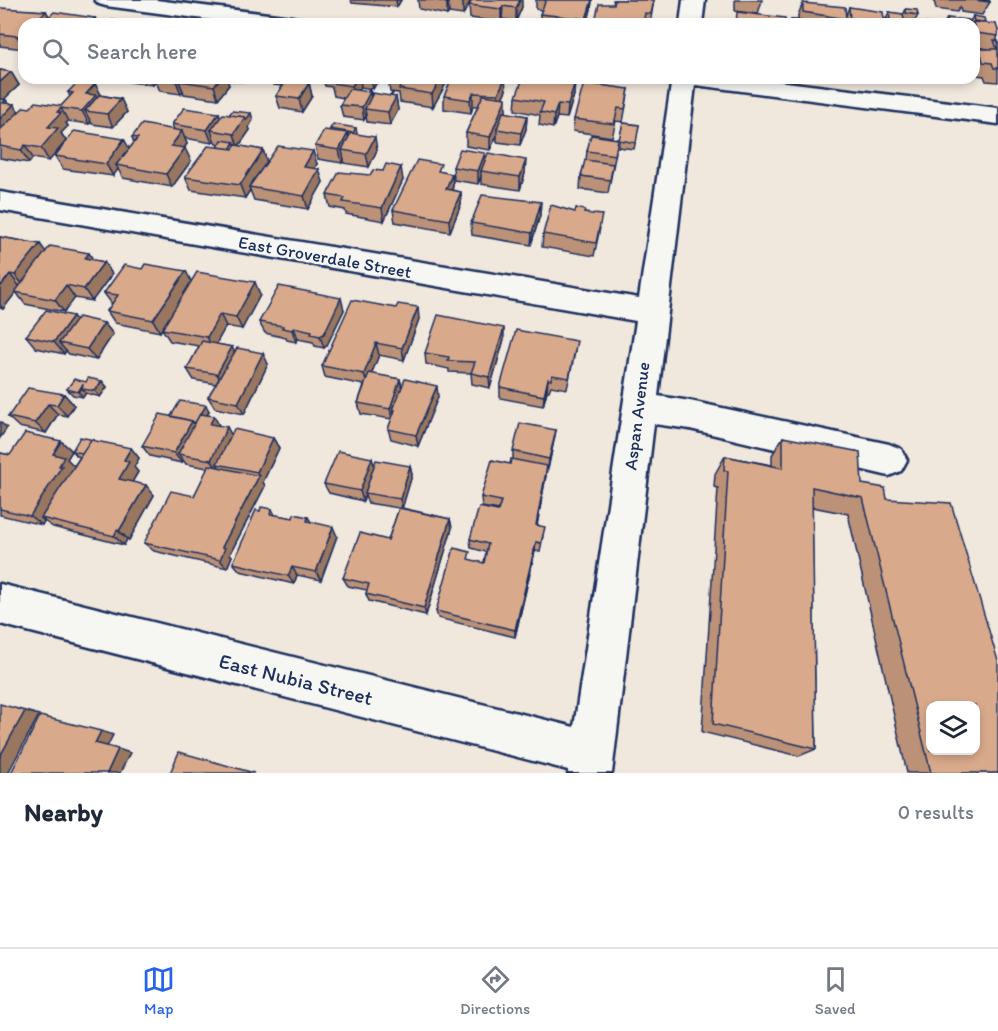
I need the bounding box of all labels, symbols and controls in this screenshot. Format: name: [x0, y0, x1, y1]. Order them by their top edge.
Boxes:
search box: [18, 18, 980, 84]
icon: search: [39, 35, 72, 68]
text: Search here: [87, 38, 197, 65]
street label: East Groverdale Street: [237, 231, 414, 283]
street label: Aspan Avenue: [619, 361, 655, 471]
street label: East Nubia Street: [216, 648, 376, 710]
map controls: [926, 701, 980, 755]
button: layers: [926, 701, 980, 755]
text: Nearby: [24, 796, 103, 828]
text: 0 results: [898, 800, 974, 824]
tab: Map: [142, 963, 175, 1018]
tab: Directions: [460, 963, 530, 1018]
tab: Saved: [815, 963, 856, 1018]

